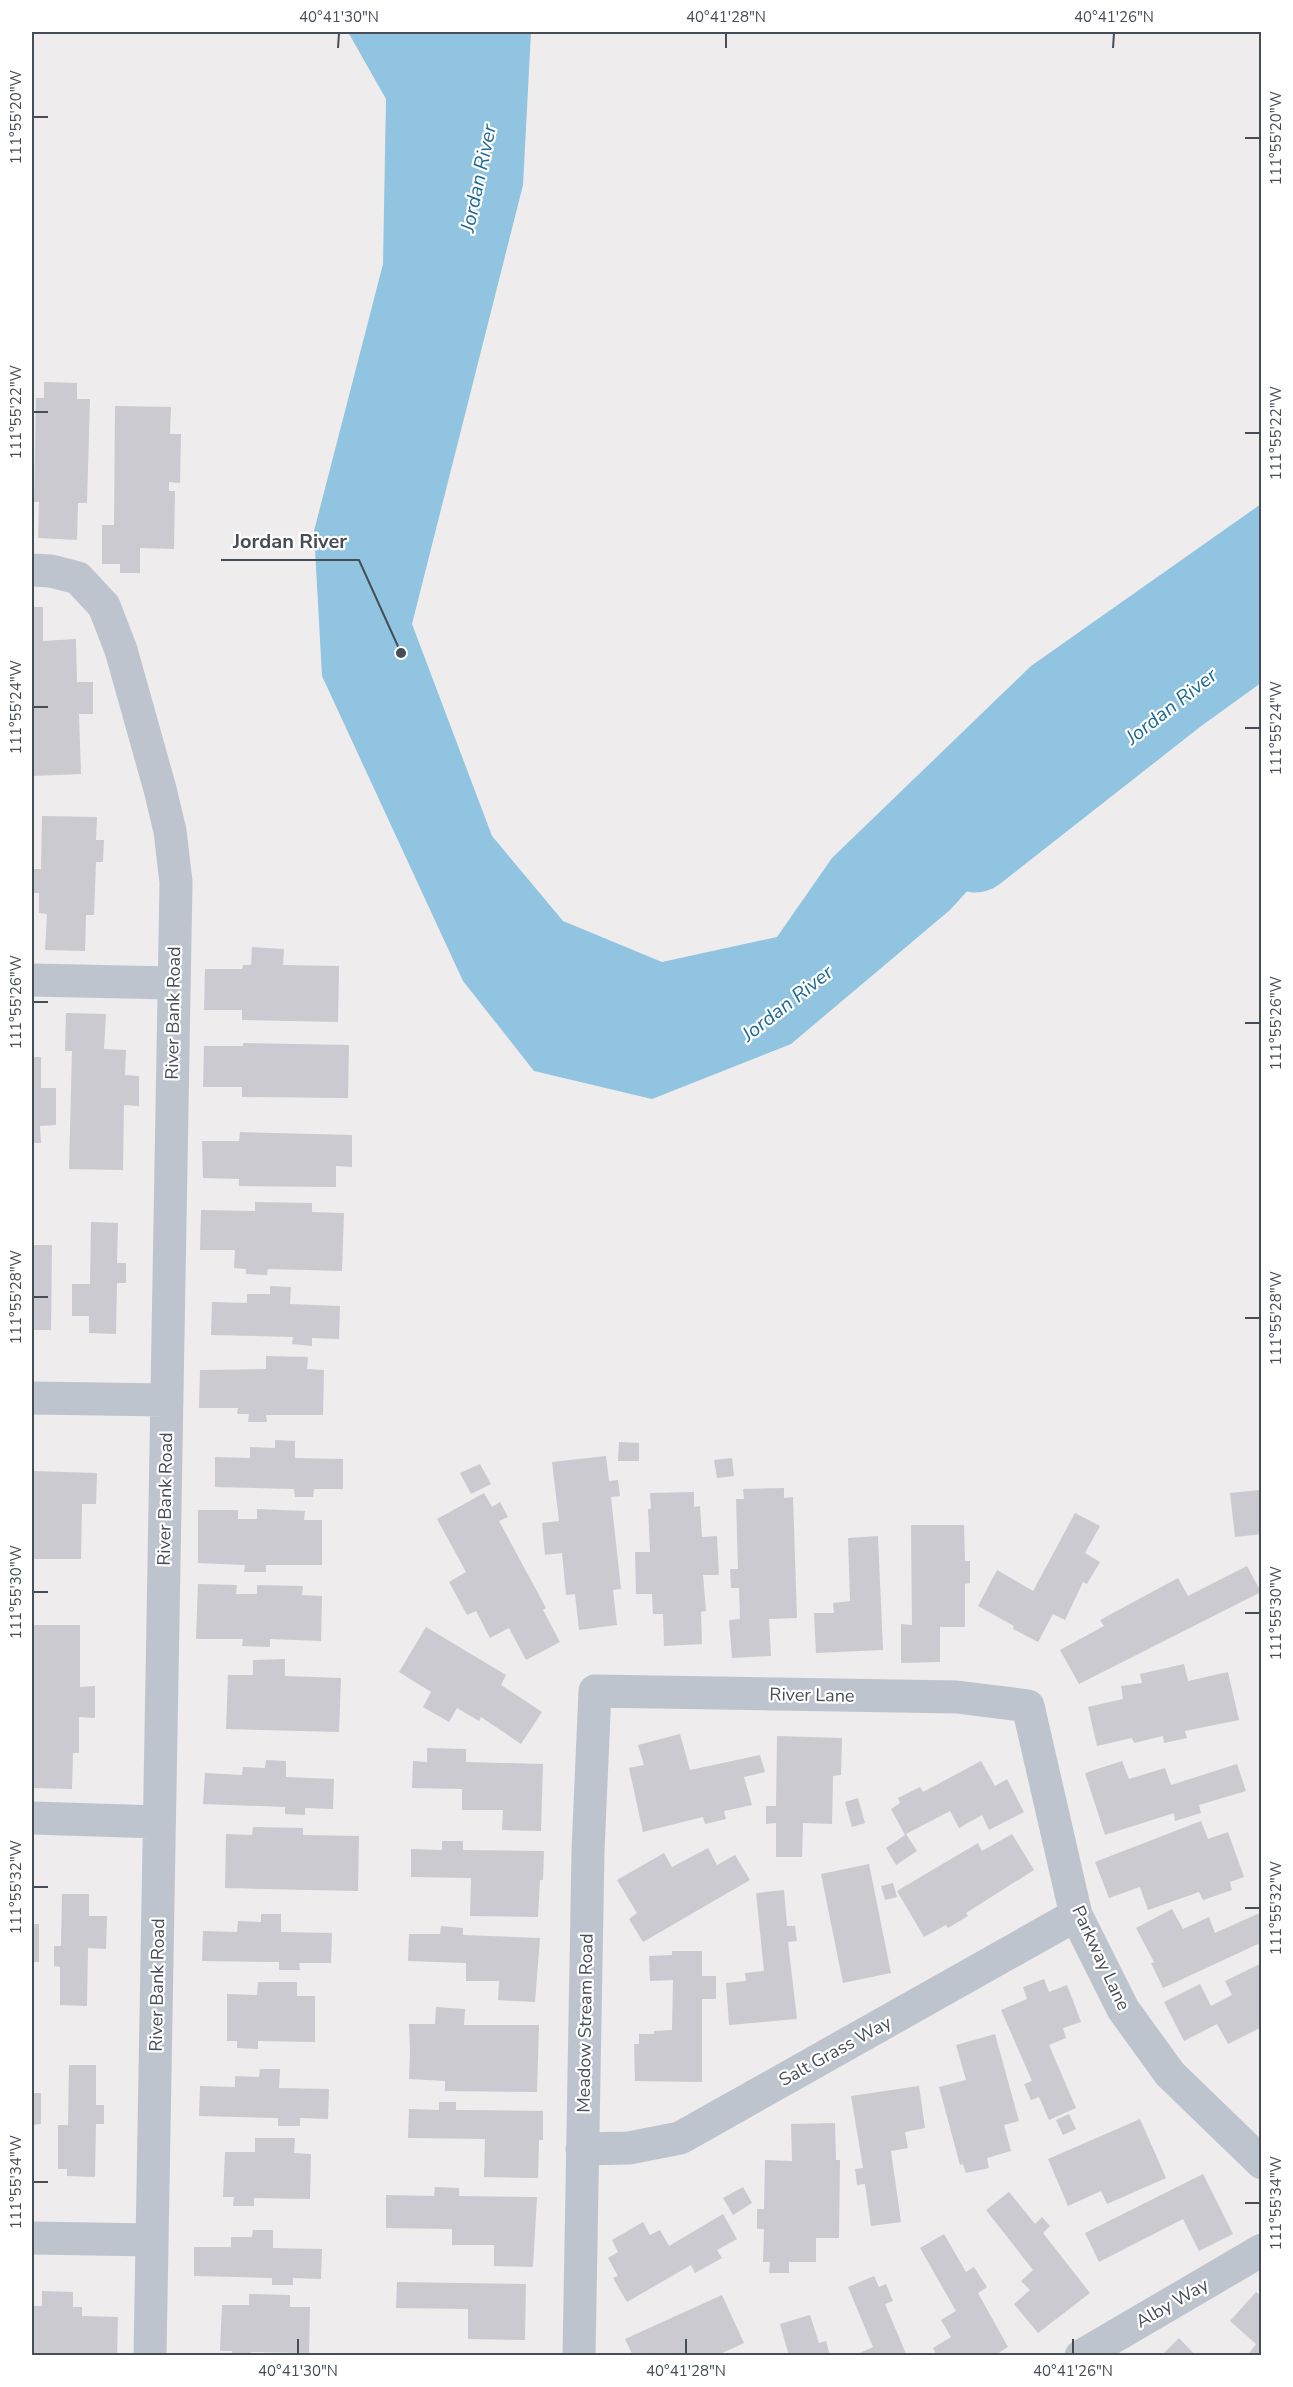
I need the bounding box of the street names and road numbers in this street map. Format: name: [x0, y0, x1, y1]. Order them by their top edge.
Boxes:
street label: River Bank Road: [160, 946, 186, 1080]
street label: River Bank Road: [152, 1432, 178, 1566]
street label: River Lane: [769, 1682, 855, 1708]
street label: Parkway Lane: [1066, 1902, 1136, 2014]
street label: River Bank Road: [144, 1918, 170, 2052]
street label: Meadow Stream Road: [571, 1933, 599, 2113]
street label: Salt Grass Way: [774, 2010, 896, 2092]
street label: Alby Way: [1131, 2272, 1213, 2333]

